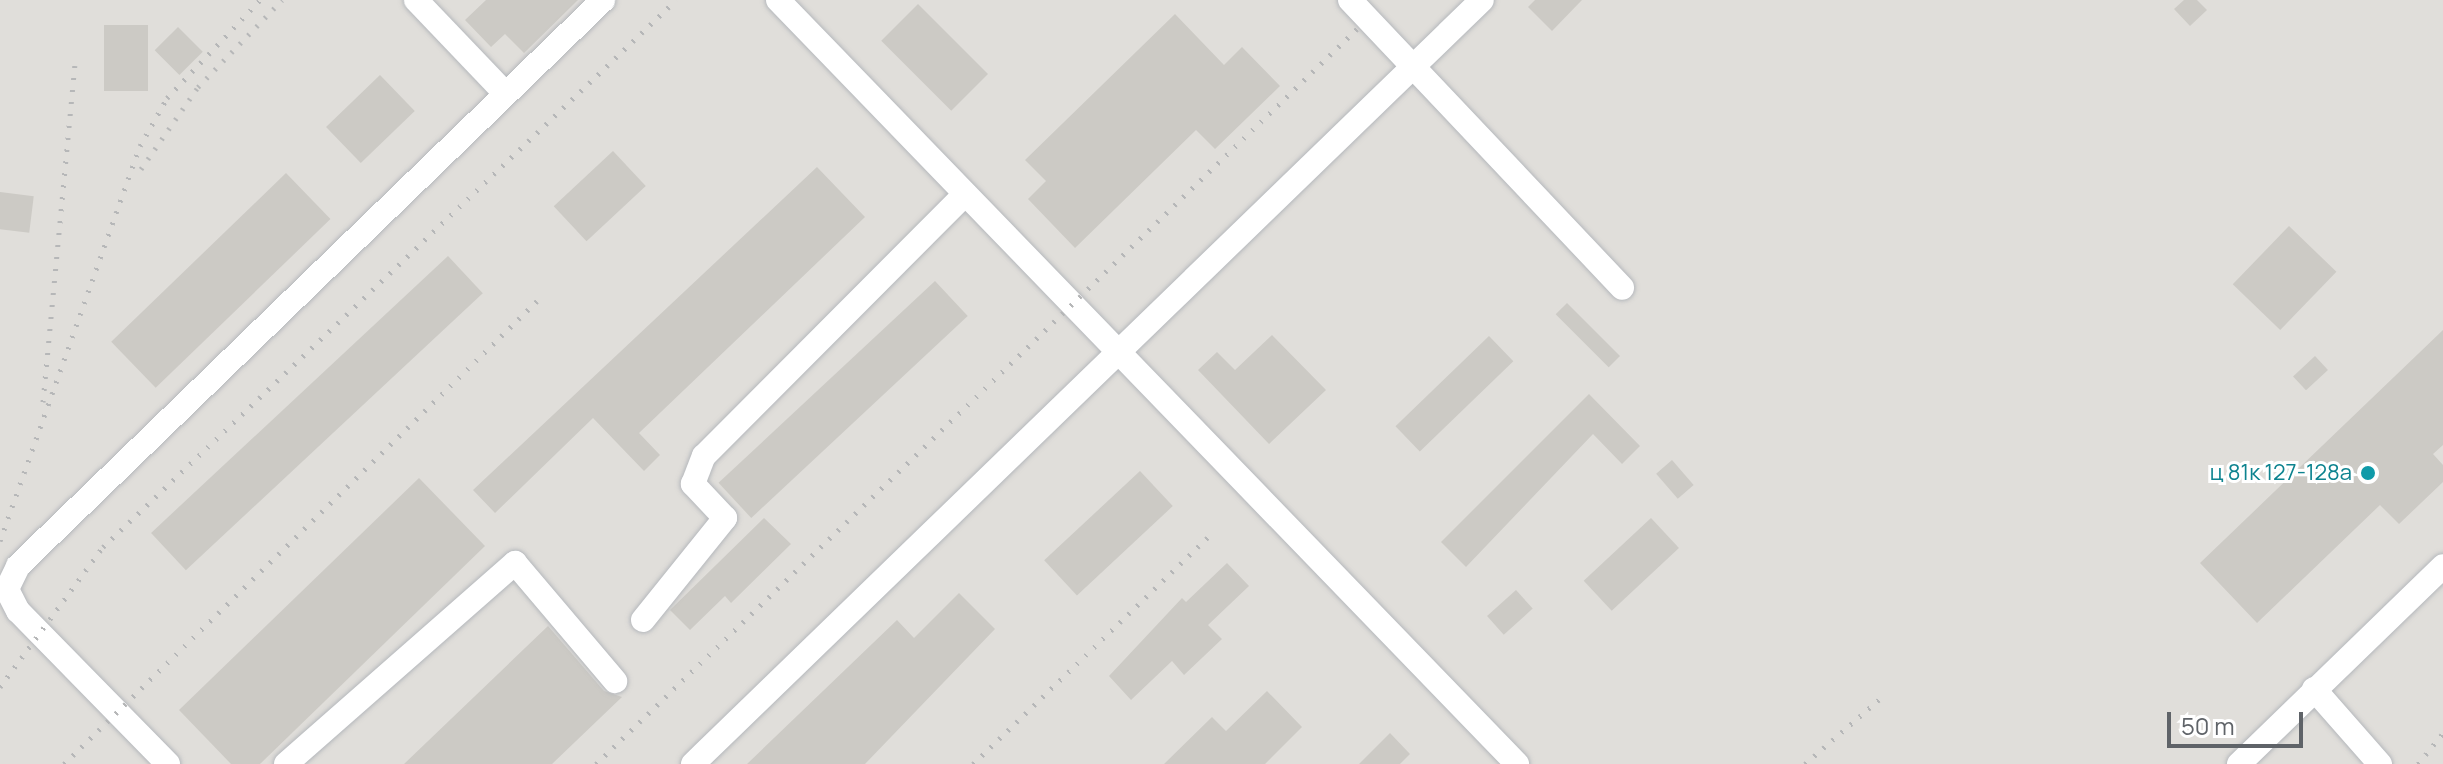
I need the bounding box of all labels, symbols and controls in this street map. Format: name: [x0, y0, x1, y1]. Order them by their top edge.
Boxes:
place label: ц 81к 127-128а: [2210, 460, 2352, 486]
marker: ц 81к 127-128а: [2359, 464, 2377, 482]
scale bar: [2171, 696, 2307, 746]
text: 50 m: [2181, 709, 2235, 742]

